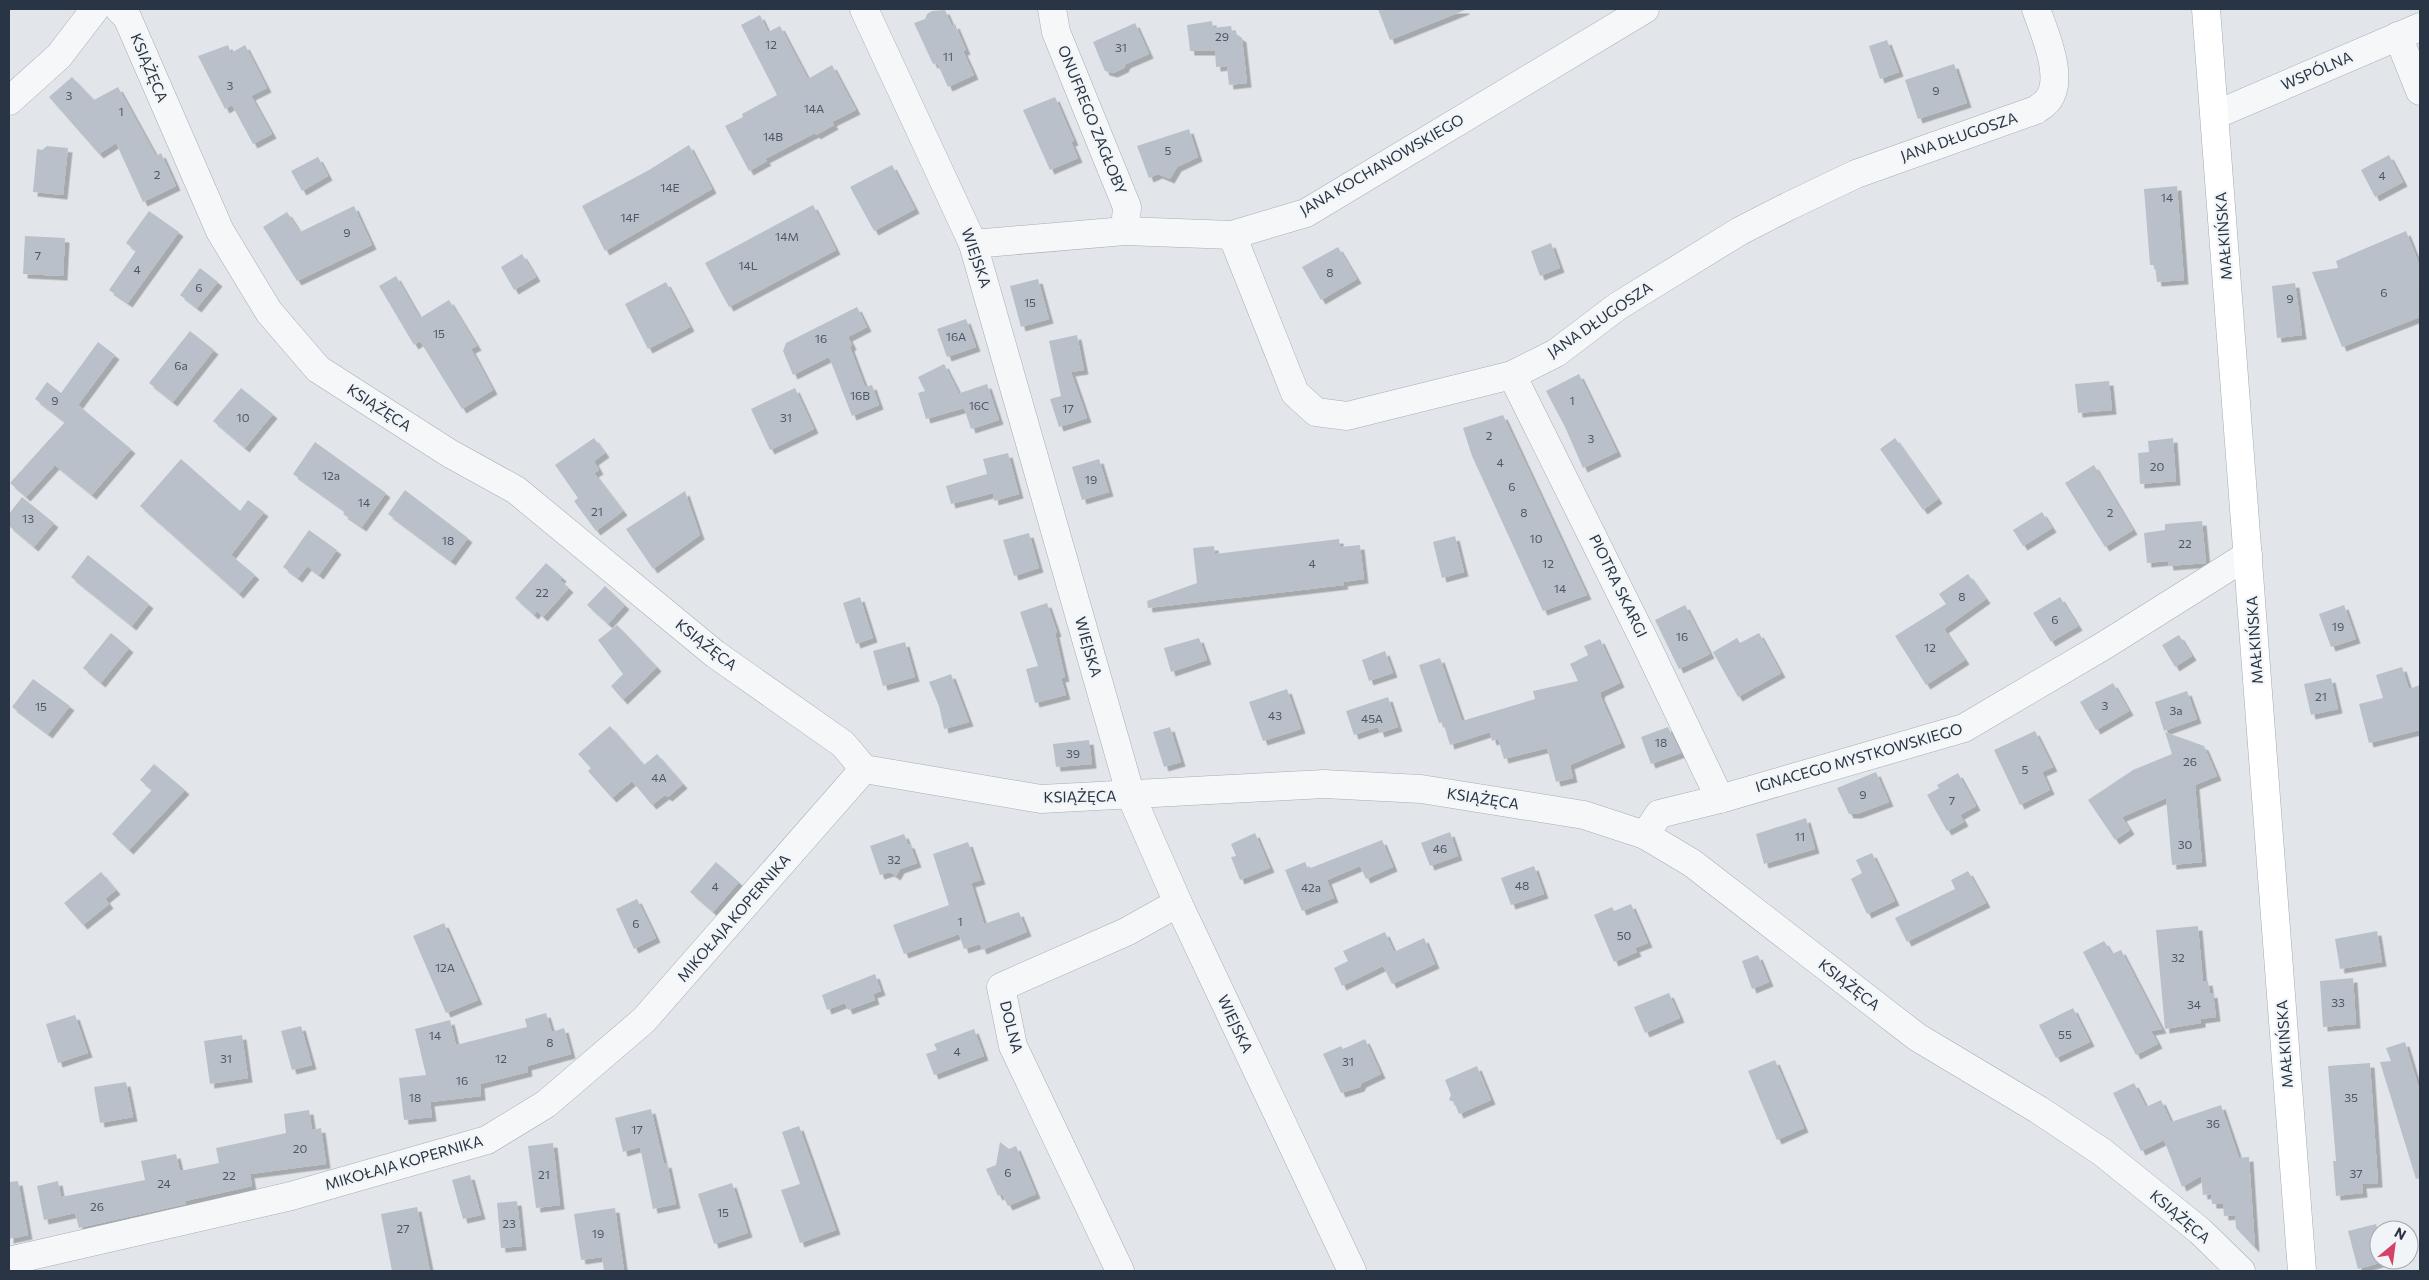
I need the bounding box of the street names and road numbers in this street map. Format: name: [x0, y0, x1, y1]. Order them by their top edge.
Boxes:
street label: KSIĄŻĘCA: [127, 30, 172, 105]
street label: ONUFREGO ZAGŁOBY: [1055, 42, 1131, 197]
street label: WSPÓLNA: [2278, 46, 2355, 93]
street label: JANA DŁUGOSZA: [1898, 108, 2020, 165]
street label: JANA KOCHANOWSKIEGO: [1296, 110, 1467, 219]
street label: MAŁKIŃSKA: [2210, 191, 2235, 281]
street label: WIEJSKA: [958, 225, 996, 290]
street label: JANA DŁUGOSZA: [1544, 277, 1655, 361]
street label: KSIĄŻĘCA: [344, 380, 415, 435]
street label: PIOTRA SKARGI: [1586, 531, 1652, 640]
street label: MAŁKIŃSKA: [2241, 595, 2266, 685]
street label: WIEJSKA: [1072, 614, 1106, 679]
street label: KSIĄŻĘCA: [672, 615, 741, 674]
street label: IGNACEGO MYSTKOWSKIEGO: [1753, 719, 1964, 795]
street label: KSIĄŻĘCA: [1446, 783, 1521, 813]
street label: KSIĄŻĘCA: [1043, 786, 1117, 806]
street label: MIKOŁAJA KOPERNIKA: [673, 850, 794, 985]
street label: KSIĄŻĘCA: [1815, 955, 1884, 1014]
street label: WIEJSKA: [1215, 992, 1257, 1055]
street label: DOLNA: [997, 999, 1027, 1055]
street label: MAŁKIŃSKA: [2271, 999, 2296, 1089]
street label: MIKOŁAJA KOPERNIKA: [323, 1131, 485, 1193]
street label: KSIĄŻĘCA: [2147, 1186, 2214, 1247]

